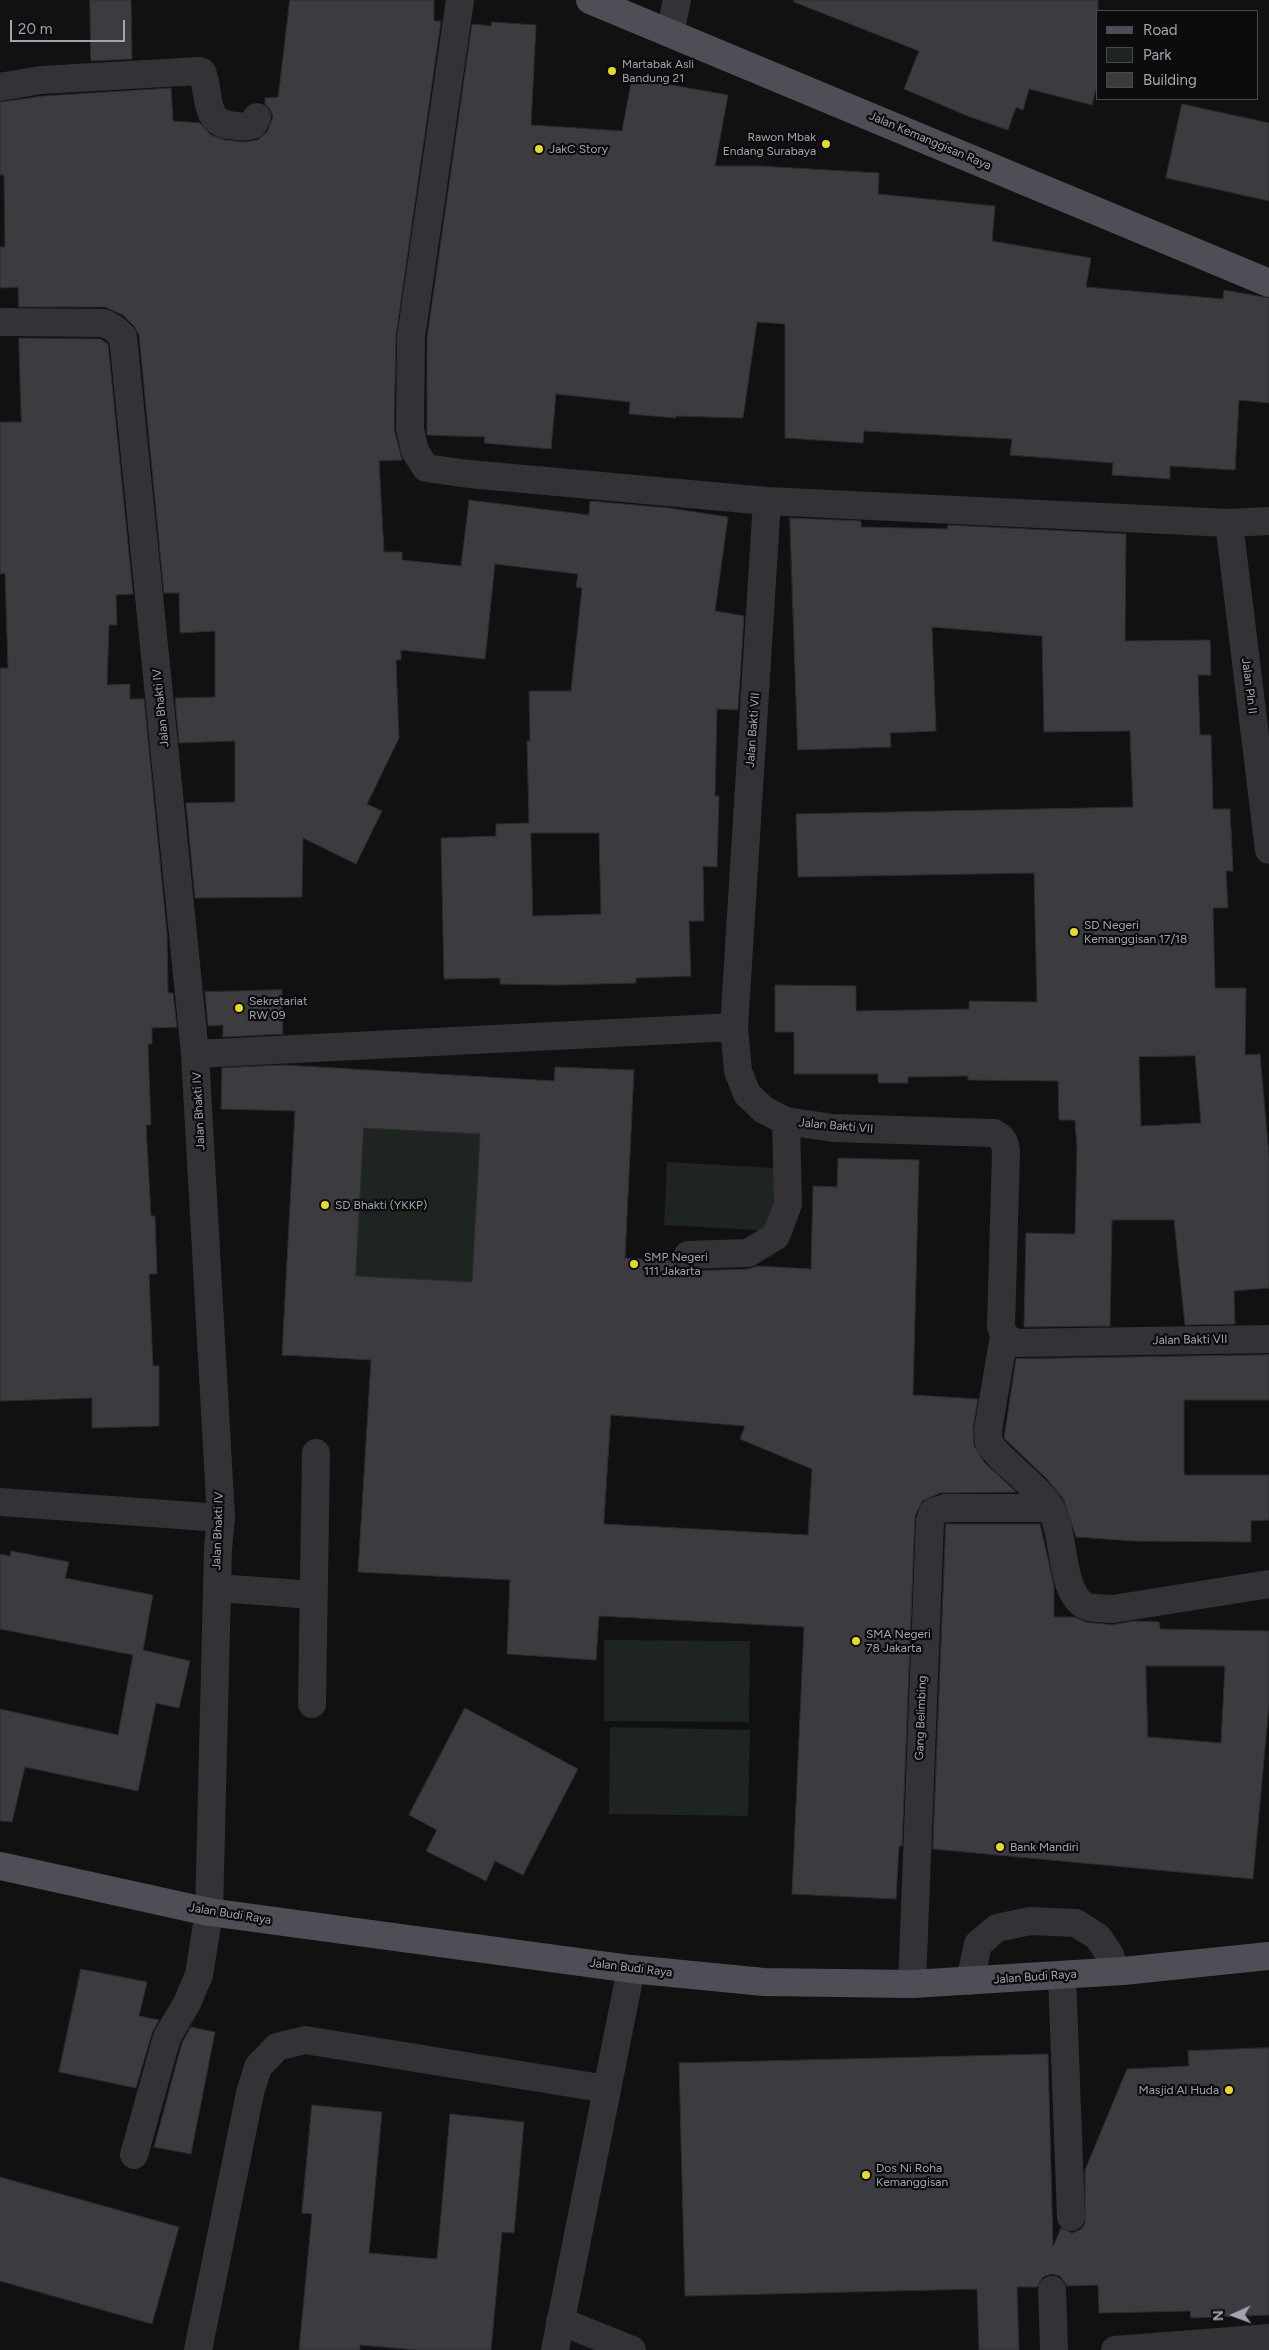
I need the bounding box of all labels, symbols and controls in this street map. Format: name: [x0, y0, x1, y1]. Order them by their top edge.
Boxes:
scale bar: [12, 10, 128, 42]
legend: [1096, 10, 1259, 100]
text: 20 m: [18, 20, 52, 38]
text: Road: [1143, 21, 1178, 39]
text: Park: [1143, 46, 1172, 64]
place label: Martabak Asli Bandung 21: [622, 57, 694, 85]
marker: Martabak Asli Bandung 21: [606, 65, 618, 77]
text: Building: [1143, 71, 1197, 89]
street label: Jalan Kemanggisan Raya: [867, 109, 993, 173]
place label: Rawon Mbak Endang Surabaya: [723, 130, 816, 158]
marker: Rawon Mbak Endang Surabaya: [820, 138, 832, 150]
place label: JakC Story: [549, 142, 608, 156]
marker: JakC Story: [533, 143, 545, 155]
street label: Jalan Pln II: [1238, 657, 1260, 715]
street label: Jalan Bhakti IV: [150, 668, 172, 748]
street label: Jalan Bakti VII: [743, 692, 763, 768]
place label: SD Negeri Kemanggisan 17/18: [1084, 918, 1187, 946]
marker: SD Negeri Kemanggisan 17/18: [1068, 926, 1080, 938]
place label: Sekretariat RW 09: [249, 994, 307, 1022]
marker: Sekretariat RW 09: [233, 1002, 245, 1014]
street label: Jalan Bhakti IV: [190, 1071, 208, 1151]
street label: Jalan Bakti VII: [798, 1116, 874, 1136]
place label: SD Bhakti (YKKP): [335, 1198, 427, 1212]
marker: SD Bhakti (YKKP): [319, 1199, 331, 1211]
place label: SMP Negeri 111 Jakarta: [644, 1250, 708, 1278]
marker: SMP Negeri 111 Jakarta: [628, 1258, 640, 1270]
street label: Jalan Bakti VII: [1152, 1332, 1228, 1348]
street label: Jalan Bhakti IV: [209, 1492, 227, 1570]
place label: SMA Negeri 78 Jakarta: [866, 1627, 931, 1655]
marker: SMA Negeri 78 Jakarta: [850, 1635, 862, 1647]
street label: Gang Belimbing: [912, 1675, 930, 1761]
place label: Bank Mandiri: [1010, 1840, 1079, 1854]
marker: Bank Mandiri: [994, 1841, 1006, 1853]
street label: Jalan Budi Raya: [188, 1900, 272, 1928]
street label: Jalan Budi Raya: [589, 1956, 673, 1980]
street label: Jalan Budi Raya: [993, 1967, 1077, 1987]
place label: Masjid Al Huda: [1139, 2083, 1219, 2097]
marker: Masjid Al Huda: [1223, 2084, 1235, 2096]
place label: Dos Ni Roha Kemanggisan: [876, 2161, 948, 2189]
marker: Dos Ni Roha Kemanggisan: [860, 2169, 872, 2181]
north arrow: [1209, 2290, 1259, 2340]
text: N: [1210, 2310, 1227, 2321]

